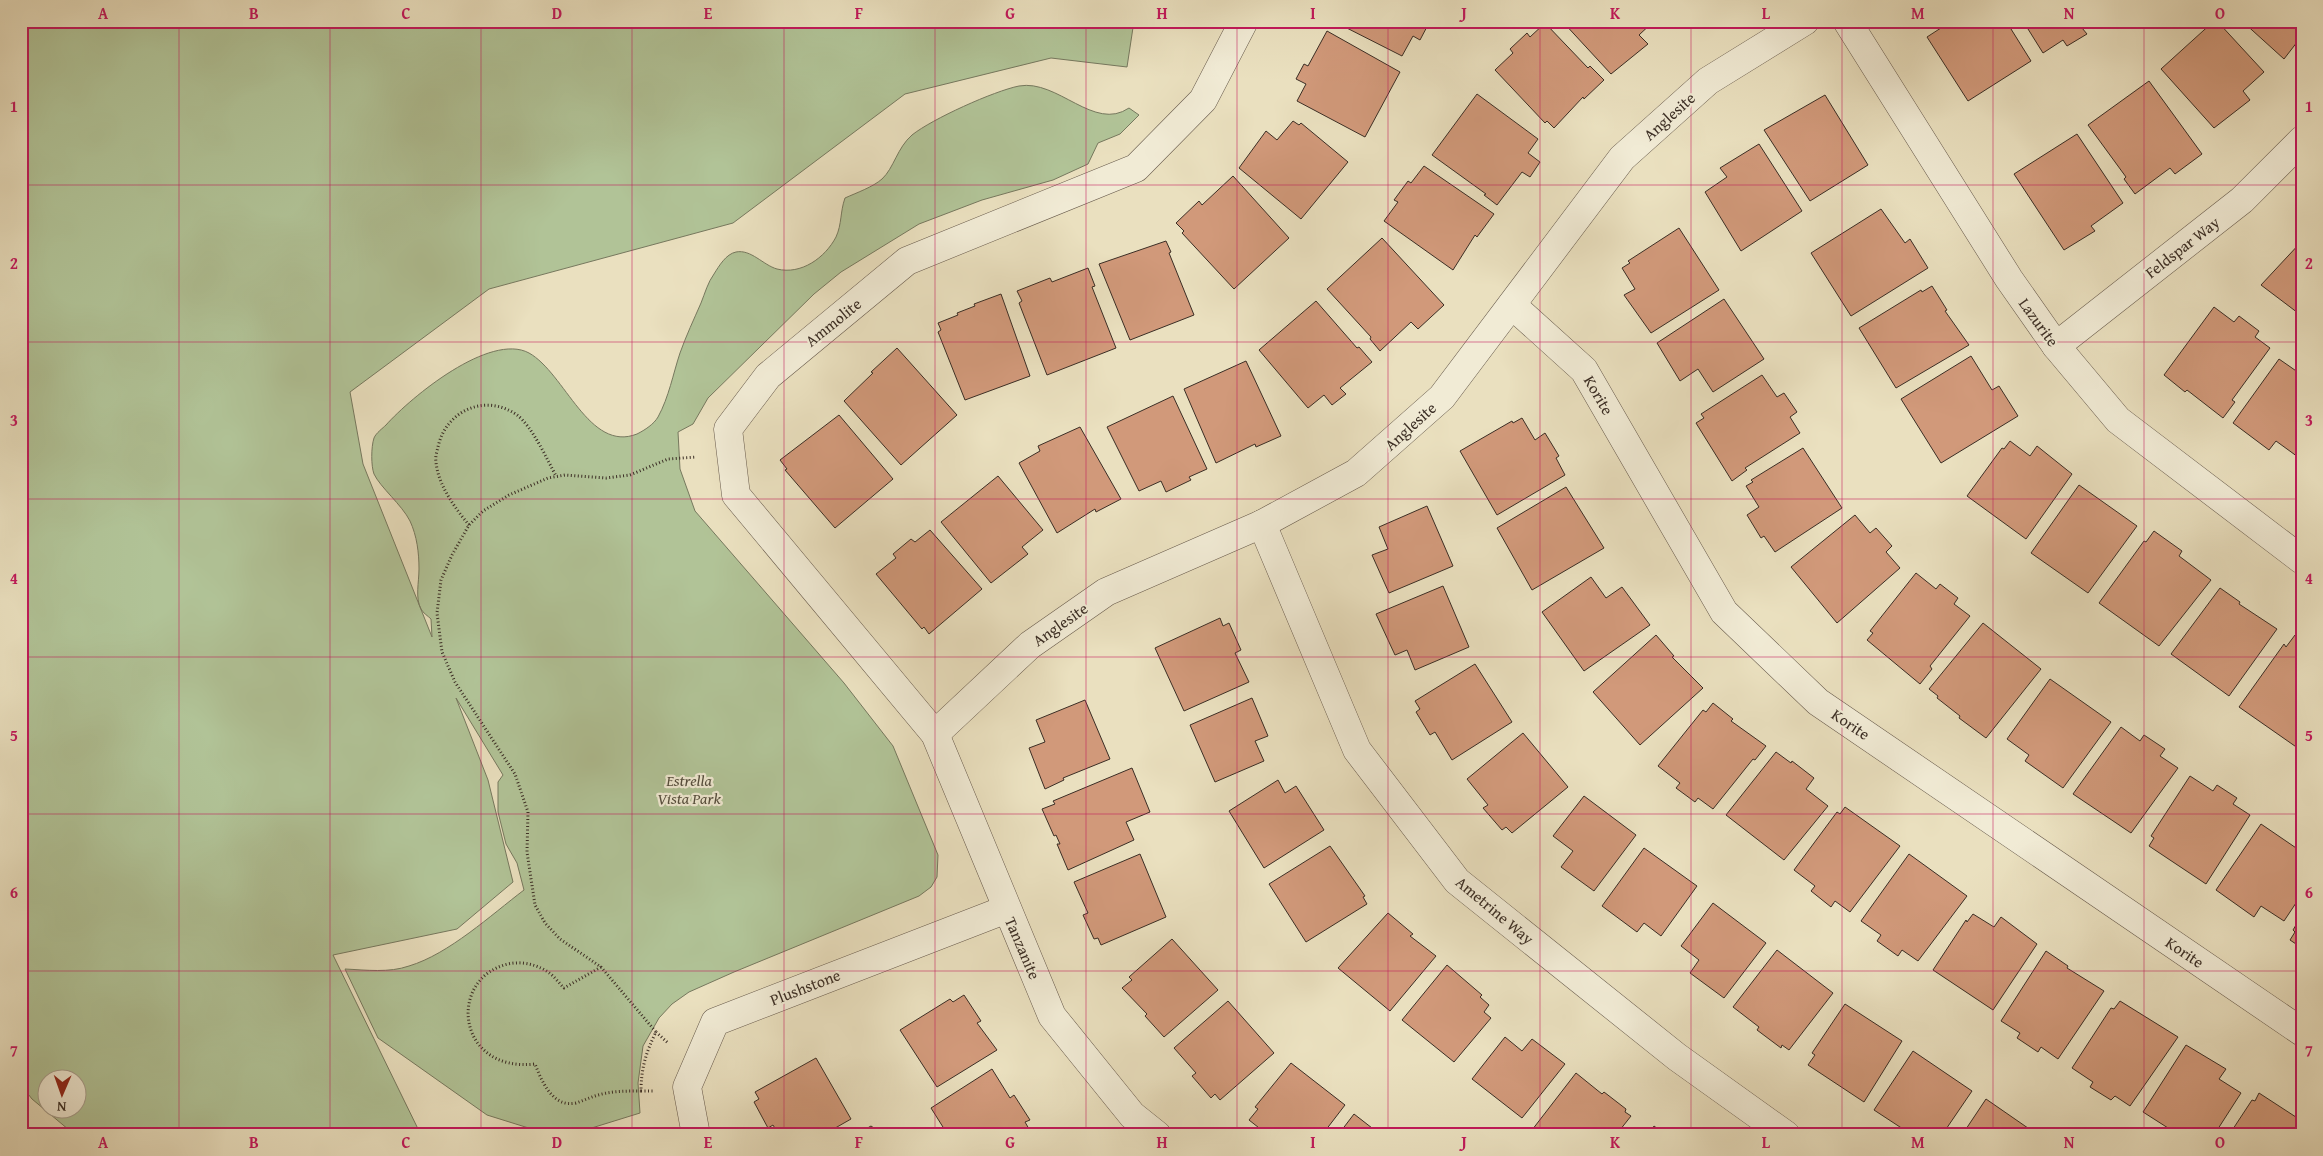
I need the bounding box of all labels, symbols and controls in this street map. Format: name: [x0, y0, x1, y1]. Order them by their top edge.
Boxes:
text: A: [98, 1, 109, 25]
text: B: [249, 1, 259, 25]
text: C: [401, 1, 411, 25]
text: D: [552, 1, 562, 25]
text: E: [704, 1, 713, 25]
text: F: [855, 1, 863, 25]
text: G: [1005, 1, 1015, 25]
text: H: [1156, 1, 1168, 25]
text: I: [1310, 1, 1316, 25]
text: J: [1458, 1, 1467, 25]
text: K: [1610, 1, 1621, 25]
text: L: [1762, 1, 1771, 25]
text: M: [1911, 1, 1925, 25]
text: N: [2064, 1, 2075, 25]
text: O: [2215, 1, 2225, 25]
street label: Anglesite: [1638, 86, 1700, 146]
text: 1: [10, 94, 18, 118]
text: 1: [2305, 94, 2313, 118]
street label: Feldspar Way: [2140, 210, 2224, 284]
text: 2: [10, 251, 18, 275]
text: 2: [2305, 251, 2313, 275]
street label: Ammolite: [800, 292, 866, 352]
street label: Lazurite: [2013, 293, 2065, 351]
street label: Korite: [1578, 371, 1620, 419]
street label: Anglesite: [1379, 396, 1441, 456]
text: 3: [10, 408, 18, 432]
text: 3: [2305, 408, 2313, 432]
text: 4: [10, 566, 18, 590]
text: 4: [2305, 566, 2313, 590]
street label: Anglesite: [1027, 596, 1093, 652]
street label: Korite: [1827, 702, 1875, 746]
text: 5: [10, 723, 18, 747]
text: 5: [2305, 723, 2313, 747]
park label: Estrella Vista Park: [657, 768, 721, 810]
street label: Ametrine Way: [1451, 870, 1539, 950]
text: 6: [10, 880, 18, 904]
text: 6: [2305, 880, 2313, 904]
street label: Tanzanite: [999, 913, 1047, 983]
street label: Korite: [2161, 930, 2209, 974]
street label: Plushstone: [766, 963, 844, 1011]
text: 7: [10, 1038, 18, 1062]
text: 7: [2305, 1038, 2313, 1062]
north arrow: [38, 1068, 88, 1118]
text: N: [56, 1097, 67, 1117]
text: A: [98, 1130, 109, 1154]
text: B: [249, 1130, 259, 1154]
text: C: [401, 1130, 411, 1154]
text: D: [552, 1130, 562, 1154]
text: E: [704, 1130, 713, 1154]
text: F: [855, 1130, 863, 1154]
text: G: [1005, 1130, 1015, 1154]
text: H: [1156, 1130, 1168, 1154]
text: I: [1310, 1130, 1316, 1154]
text: J: [1458, 1130, 1467, 1154]
text: K: [1610, 1130, 1621, 1154]
text: L: [1762, 1130, 1771, 1154]
text: M: [1911, 1130, 1925, 1154]
text: N: [2064, 1130, 2075, 1154]
text: O: [2215, 1130, 2225, 1154]

